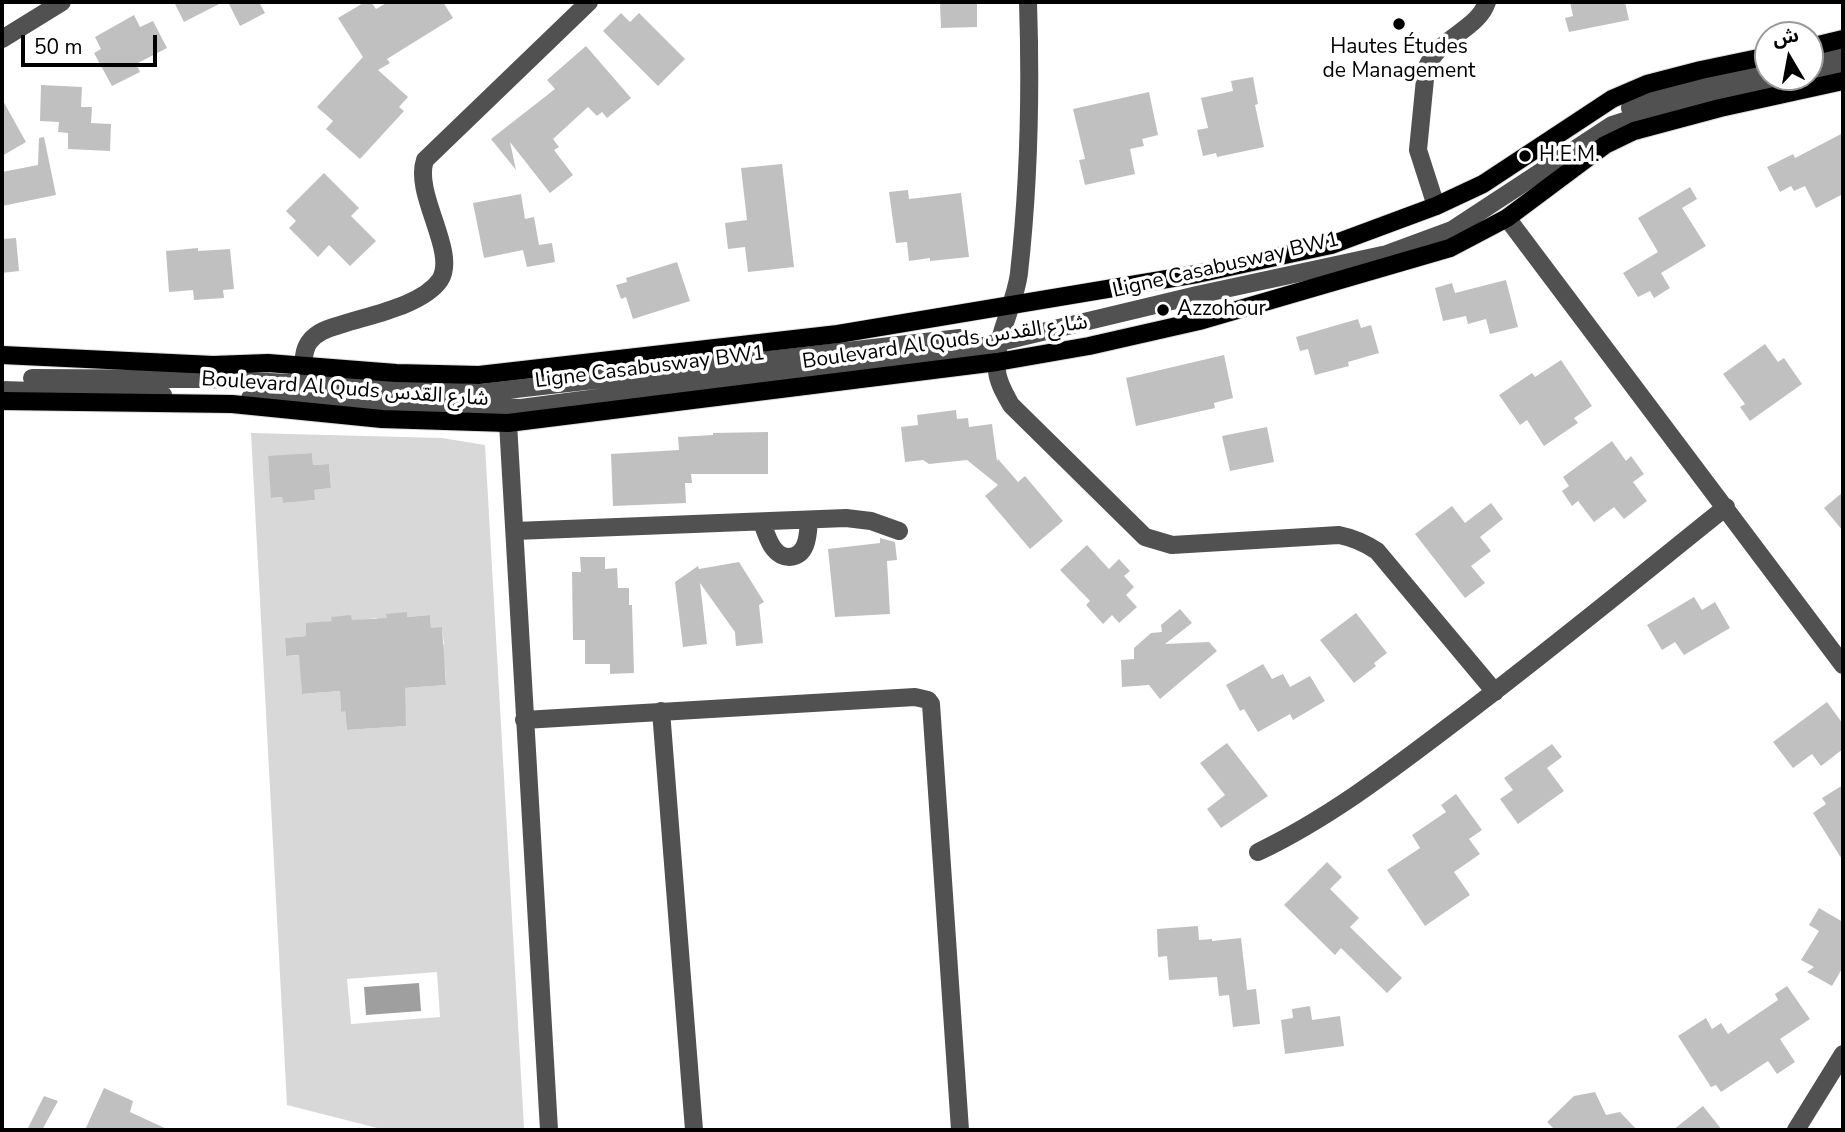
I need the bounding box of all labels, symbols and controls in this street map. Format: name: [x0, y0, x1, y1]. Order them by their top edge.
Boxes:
marker: Hautes Études de Management: [1391, 16, 1407, 32]
scale bar: [24, 21, 161, 65]
north arrow: [1754, 21, 1824, 91]
text: ش: [1771, 22, 1801, 52]
text: 50 m: [34, 33, 83, 61]
place label: Hautes Études de Management: [1323, 35, 1475, 85]
place label: H.E.M.: [1539, 143, 1600, 169]
marker: H.E.M.: [1517, 148, 1533, 164]
street label: Ligne Casabusway BW1: [1110, 228, 1342, 304]
place label: Azzohour: [1177, 297, 1266, 323]
marker: Azzohour: [1155, 302, 1171, 318]
street label: Boulevard Al Quds شارع القدس: [801, 310, 1089, 376]
street label: Ligne Casabusway BW1: [534, 341, 766, 395]
street label: Boulevard Al Quds شارع القدس: [201, 367, 489, 413]

